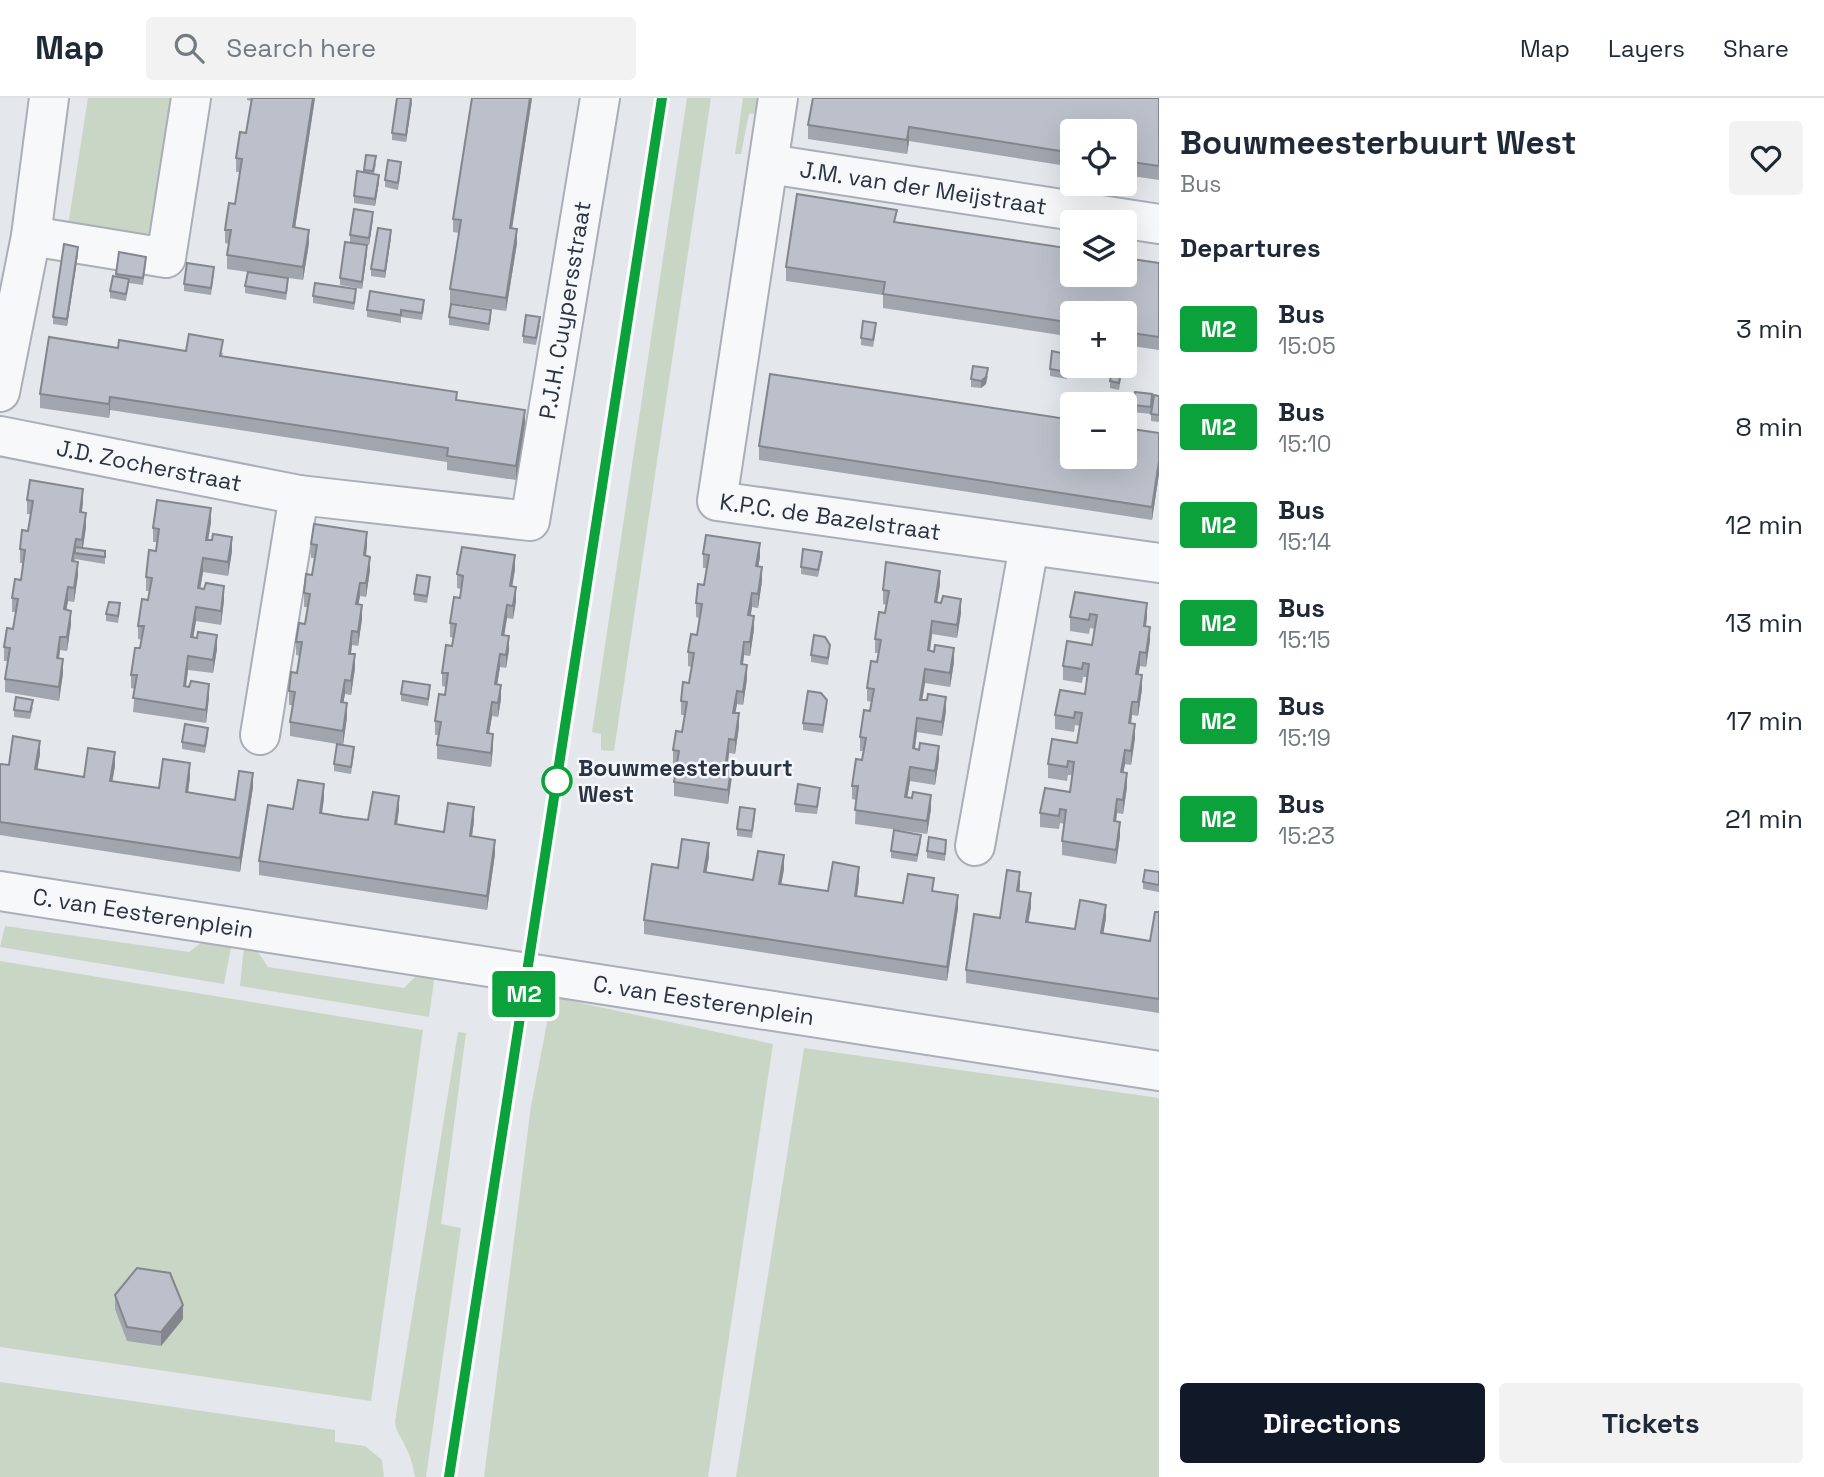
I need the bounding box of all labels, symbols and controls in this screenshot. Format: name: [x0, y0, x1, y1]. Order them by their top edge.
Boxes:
search box: [146, 17, 636, 80]
text: Map: [35, 27, 104, 69]
icon: search: [170, 29, 208, 67]
text: Search here: [226, 31, 376, 65]
text: Map: [1520, 33, 1570, 64]
text: Layers: [1608, 33, 1685, 64]
text: Share: [1723, 33, 1789, 64]
map controls: [1060, 119, 1137, 469]
button: locate: [1060, 119, 1137, 196]
button: heart: [1729, 121, 1803, 195]
text: Bouwmeesterbuurt West: [1180, 122, 1577, 164]
street label: J.M. van der Meijstraat: [798, 154, 1049, 222]
text: Bus: [1180, 169, 1221, 199]
street label: P.J.H. Cuypersstraat: [532, 199, 598, 421]
button: layers: [1060, 210, 1137, 287]
text: Departures: [1180, 231, 1321, 265]
text: Bus: [1278, 297, 1325, 331]
button: +: [1060, 301, 1137, 378]
text: 3 min: [1736, 312, 1803, 346]
text: M2: [1201, 313, 1236, 344]
text: 15:05: [1278, 331, 1336, 361]
button: −: [1060, 392, 1137, 469]
text: Bus: [1278, 395, 1325, 429]
text: 8 min: [1735, 410, 1803, 444]
text: M2: [1201, 411, 1236, 442]
text: 15:10: [1278, 429, 1332, 459]
street label: J.D. Zocherstraat: [54, 432, 244, 498]
street label: K.P.C. de Bazelstraat: [718, 487, 943, 547]
text: Bus: [1278, 493, 1325, 527]
text: 12 min: [1725, 508, 1803, 542]
text: M2: [1201, 509, 1236, 540]
text: 15:14: [1278, 527, 1331, 557]
text: Bus: [1278, 591, 1325, 625]
text: 13 min: [1725, 606, 1803, 640]
text: M2: [1201, 607, 1236, 638]
text: 15:15: [1278, 625, 1331, 655]
text: Bus: [1278, 689, 1325, 723]
text: 17 min: [1726, 704, 1803, 738]
text: M2: [1201, 705, 1236, 736]
text: 15:19: [1278, 723, 1331, 753]
place label: Bouwmeesterbuurt West: [578, 753, 793, 809]
marker: Bouwmeesterbuurt West: [542, 766, 572, 796]
text: Bus: [1278, 787, 1325, 821]
text: 21 min: [1725, 802, 1803, 836]
text: M2: [1201, 803, 1236, 834]
text: 15:23: [1278, 821, 1335, 851]
street label: C. van Eesterenplein: [31, 881, 256, 945]
street label: C. van Eesterenplein: [591, 968, 816, 1032]
line badge: M2: [492, 971, 556, 1017]
text: M2: [506, 978, 542, 1009]
button: Directions: [1180, 1383, 1485, 1463]
button: Tickets: [1499, 1383, 1803, 1463]

